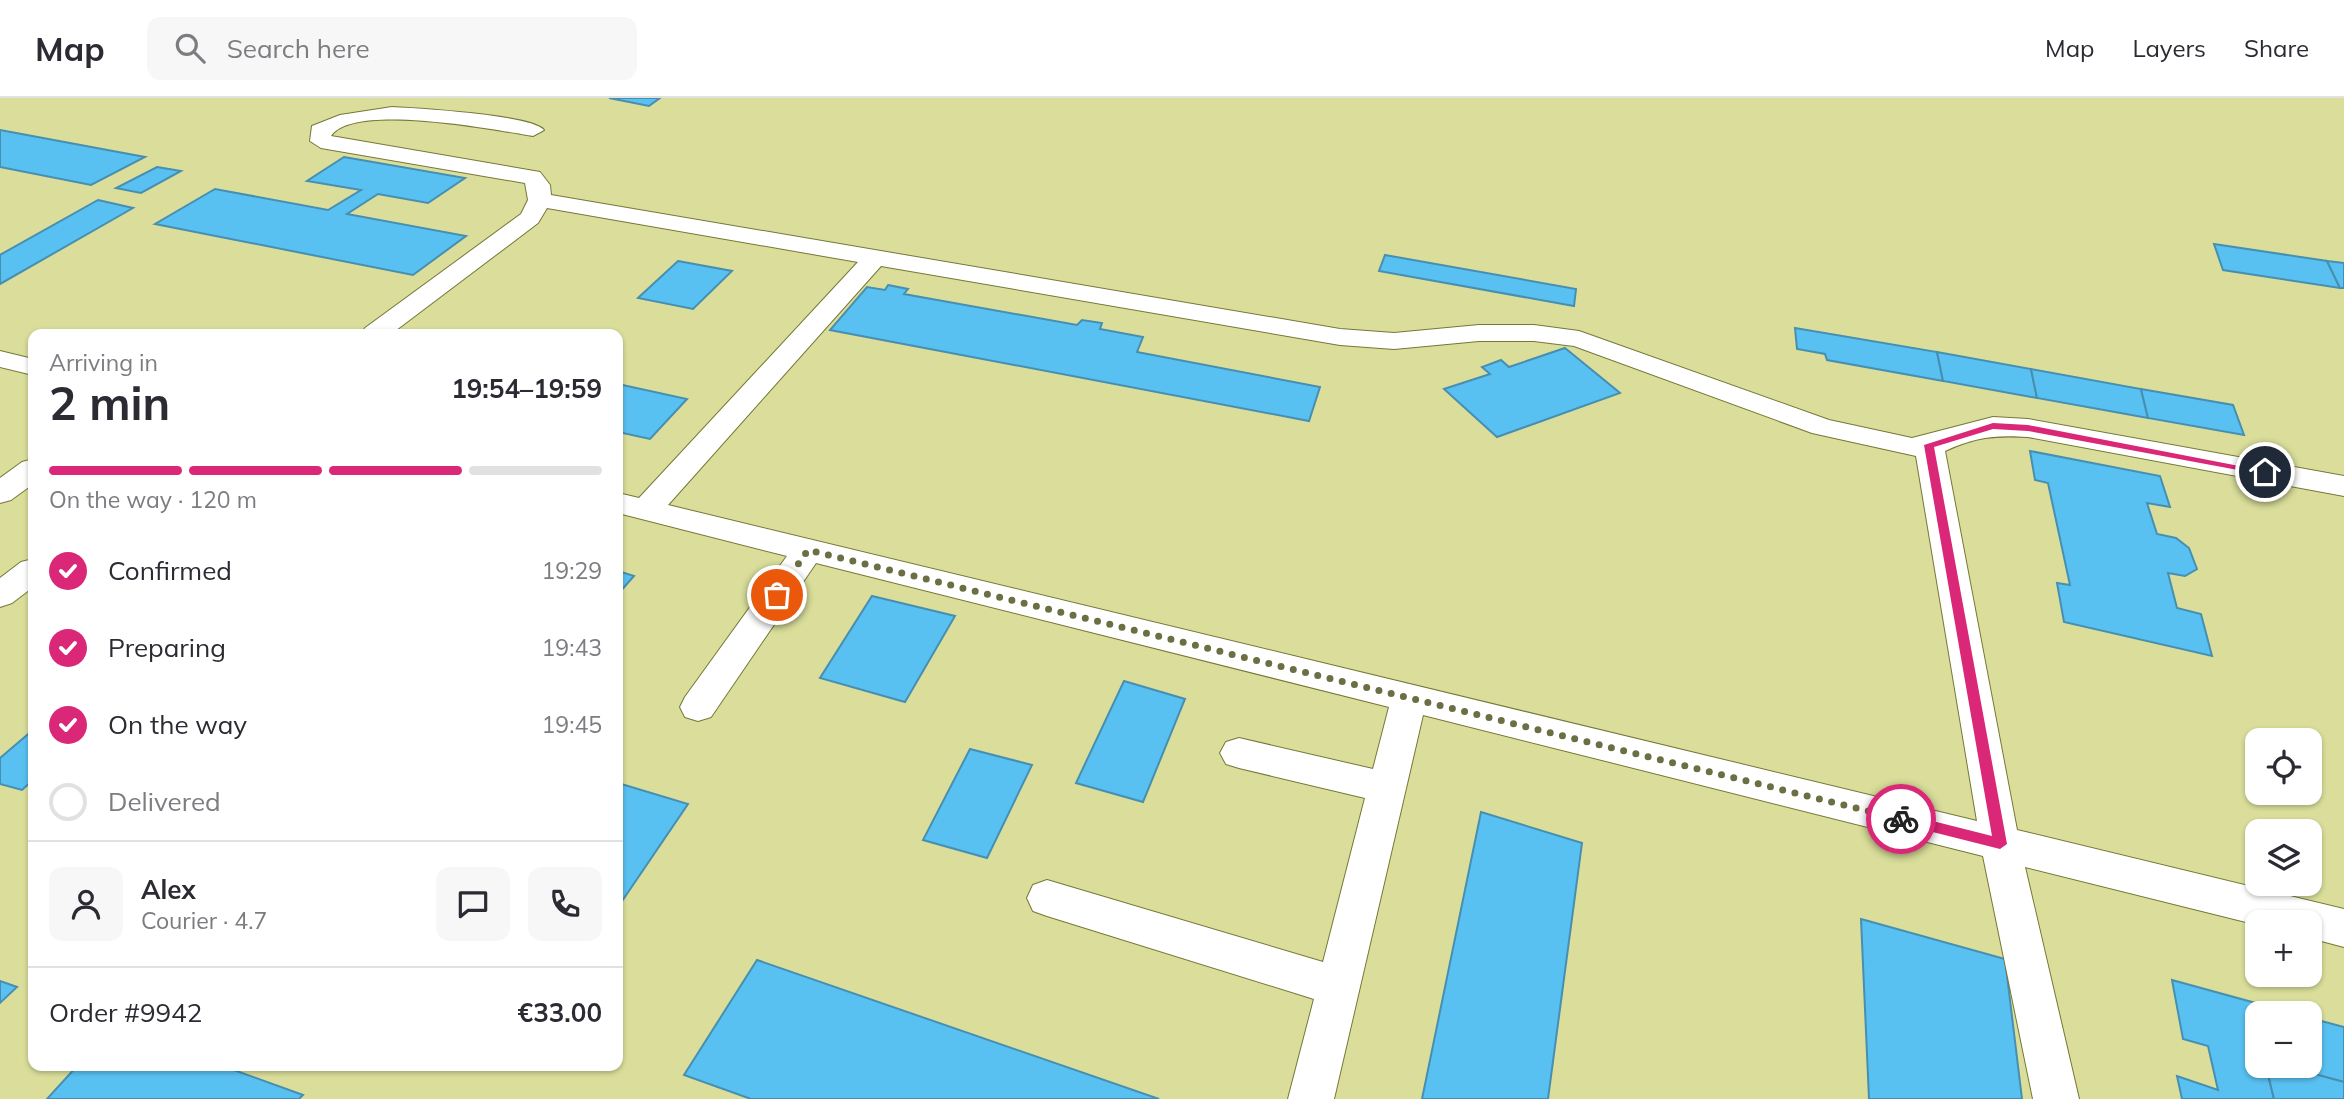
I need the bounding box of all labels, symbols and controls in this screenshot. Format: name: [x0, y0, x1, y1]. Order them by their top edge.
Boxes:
search box: [147, 17, 637, 80]
text: Map: [35, 28, 105, 69]
icon: search: [171, 29, 209, 67]
text: Search here: [227, 32, 370, 65]
text: Map: [2045, 33, 2094, 63]
text: Layers: [2132, 33, 2206, 63]
text: Share: [2244, 33, 2309, 63]
text: Arriving in: [49, 348, 158, 377]
text: 19:54–19:59: [451, 372, 602, 405]
text: 2 min: [49, 374, 170, 432]
pin: [2235, 442, 2295, 502]
icon: home: [2246, 453, 2284, 491]
text: On the way · 120 m: [49, 485, 257, 514]
icon: check: [49, 552, 87, 590]
text: Confirmed: [108, 554, 232, 587]
text: 19:29: [542, 556, 602, 585]
pin: [747, 565, 807, 625]
icon: bag: [758, 576, 796, 614]
icon: check: [49, 629, 87, 667]
text: Preparing: [108, 631, 226, 664]
text: 19:43: [542, 633, 602, 662]
icon: check: [49, 706, 87, 744]
text: On the way: [108, 708, 247, 741]
text: 19:45: [542, 710, 602, 739]
map controls: [2245, 728, 2322, 1078]
button: locate: [2245, 728, 2322, 805]
courier: [1866, 784, 1936, 854]
text: Delivered: [108, 785, 221, 818]
icon: bike: [1882, 800, 1920, 838]
button: layers: [2245, 819, 2322, 896]
button: person: [49, 867, 123, 941]
button: chat: [436, 867, 510, 941]
button: phone: [528, 867, 602, 941]
text: Alex: [141, 873, 196, 906]
text: Courier · 4.7: [141, 906, 267, 935]
button: +: [2245, 910, 2322, 987]
text: Order #9942: [49, 996, 202, 1029]
text: €33.00: [518, 996, 602, 1029]
button: −: [2245, 1001, 2322, 1078]

